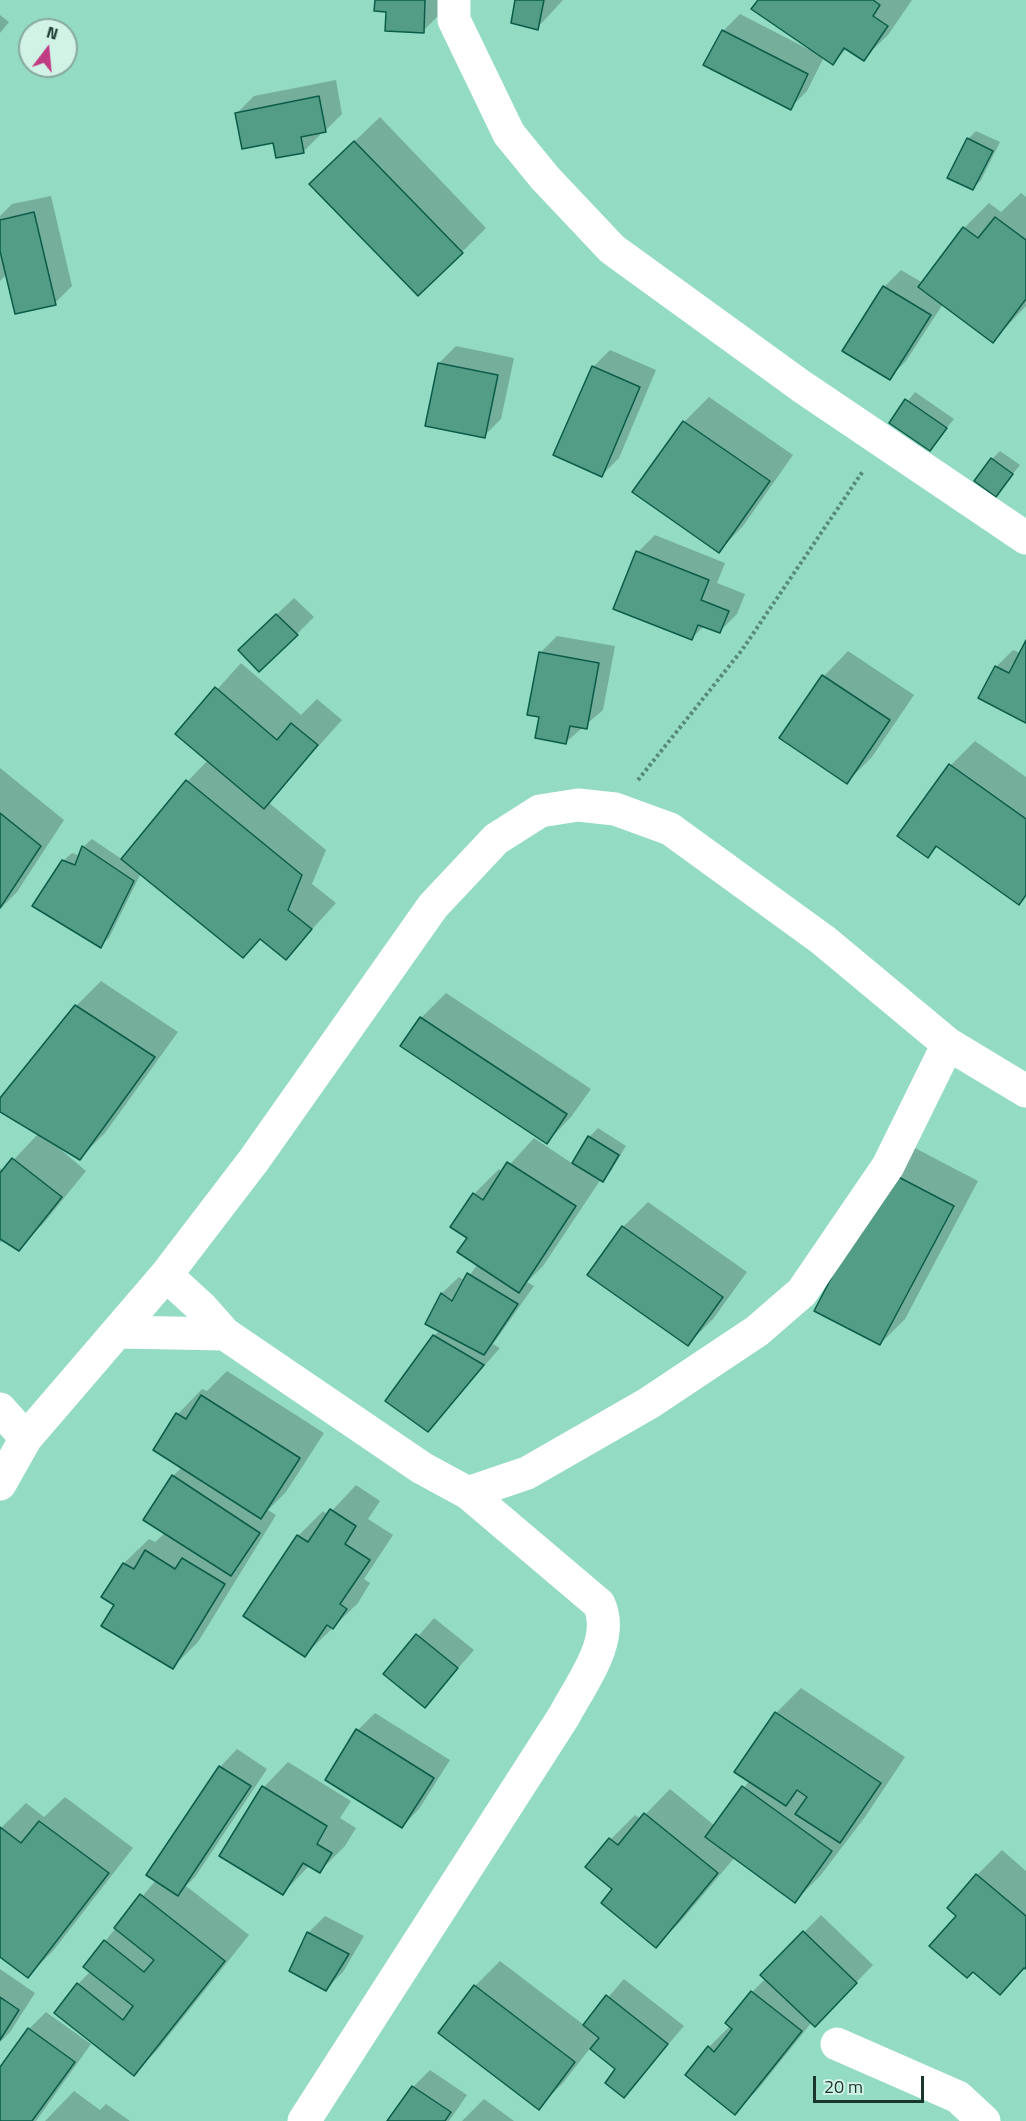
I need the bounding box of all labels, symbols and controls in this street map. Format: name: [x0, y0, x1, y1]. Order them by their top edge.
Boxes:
north arrow: [18, 18, 78, 78]
text: N: [44, 20, 61, 46]
scale bar: [816, 2064, 927, 2102]
text: 20 m: [824, 2073, 863, 2100]

